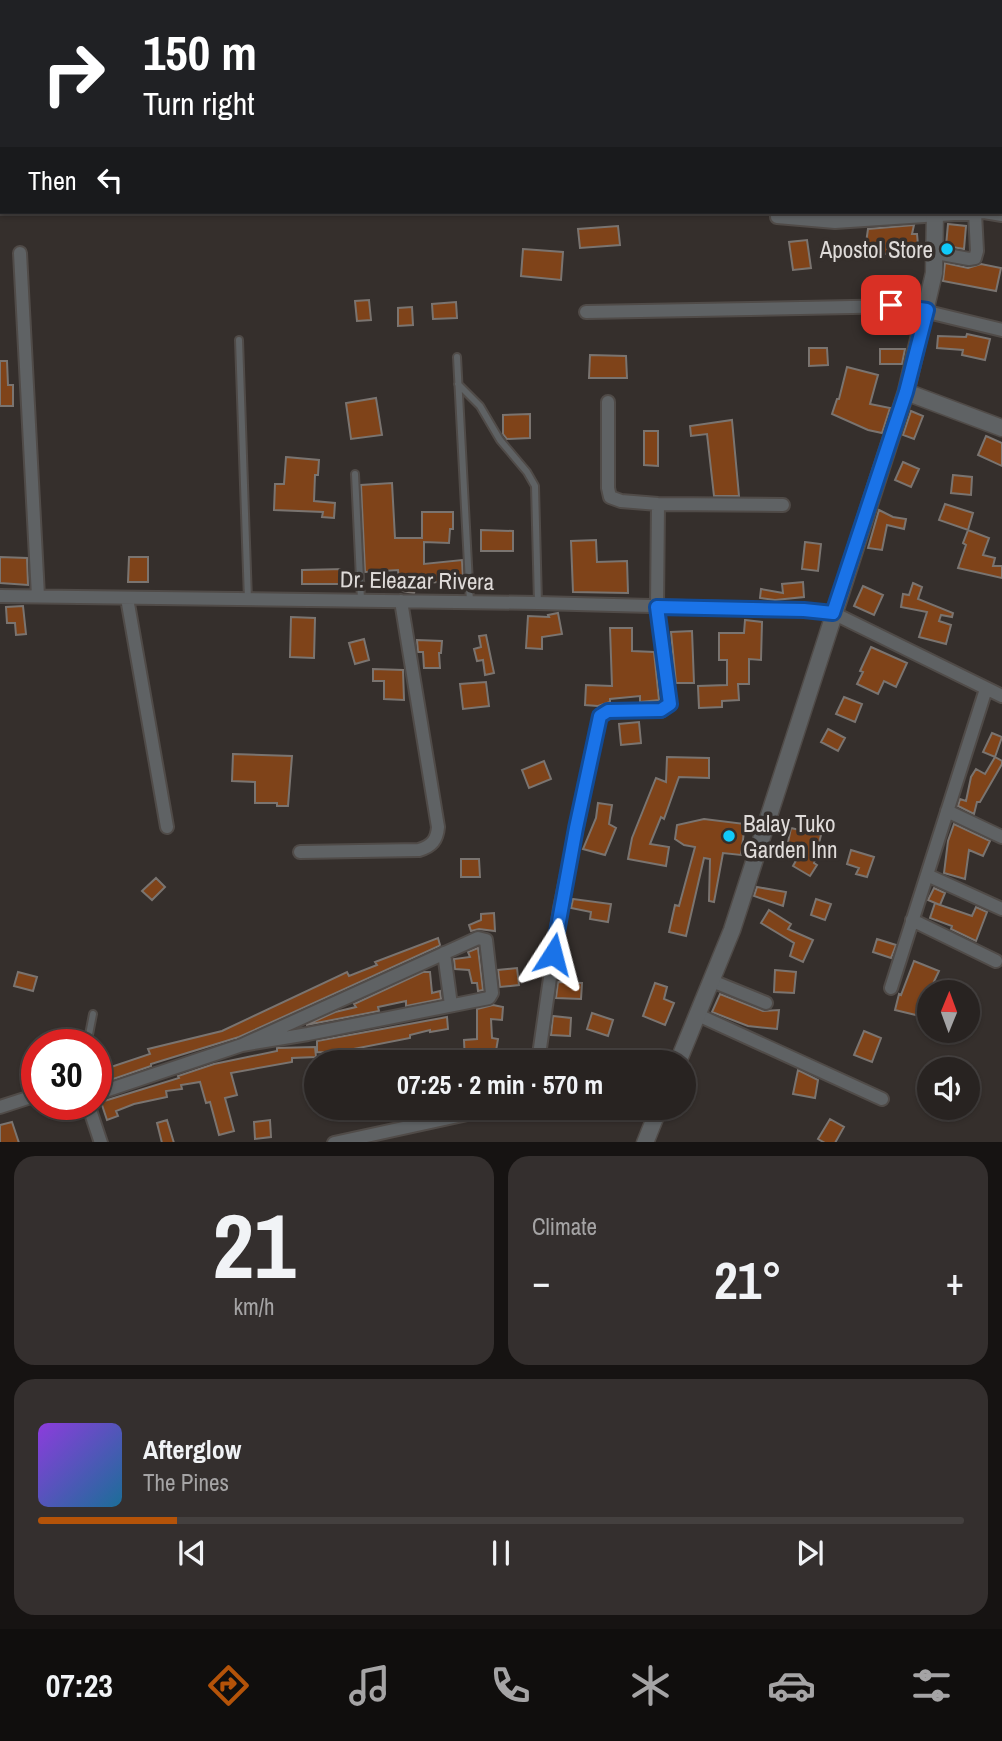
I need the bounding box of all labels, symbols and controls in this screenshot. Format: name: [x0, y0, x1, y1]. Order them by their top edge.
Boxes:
text: 150 m: [143, 19, 257, 85]
icon: right: [28, 28, 119, 119]
text: Turn right: [143, 82, 255, 125]
icon: left: [91, 161, 129, 199]
text: Then: [28, 163, 77, 198]
place label: Apostol Store: [819, 234, 933, 265]
marker: Apostol Store: [939, 241, 955, 257]
pin: [861, 275, 921, 335]
icon: arrive: [872, 286, 910, 324]
street label: Dr. Eleazar Rivera: [340, 563, 495, 597]
place label: Balay Tuko Garden Inn: [743, 808, 837, 865]
marker: Balay Tuko Garden Inn: [721, 828, 737, 844]
position arrow: [516, 917, 590, 991]
north arrow: [917, 980, 980, 1043]
map controls: [917, 980, 980, 1120]
speed limit sign: 30: [21, 1029, 112, 1120]
button: sound: [917, 1057, 980, 1120]
text: 07:25 · 2 min · 570 m: [397, 1067, 603, 1102]
text: 21: [213, 1184, 296, 1306]
text: Climate: [532, 1211, 597, 1242]
text: 21°: [714, 1245, 782, 1315]
text: −: [532, 1256, 550, 1307]
text: +: [946, 1256, 964, 1307]
text: km/h: [234, 1291, 274, 1322]
text: Afterglow: [143, 1432, 241, 1467]
text: The Pines: [143, 1467, 229, 1498]
icon: previous: [173, 1534, 211, 1572]
icon: pause: [482, 1534, 520, 1572]
icon: next: [791, 1534, 829, 1572]
icon: directions: [204, 1661, 253, 1710]
icon: music: [345, 1661, 394, 1710]
icon: phone: [486, 1661, 535, 1710]
icon: climate: [626, 1661, 675, 1710]
icon: car: [767, 1661, 816, 1710]
icon: filters: [907, 1661, 956, 1710]
text: 07:23: [46, 1664, 113, 1707]

